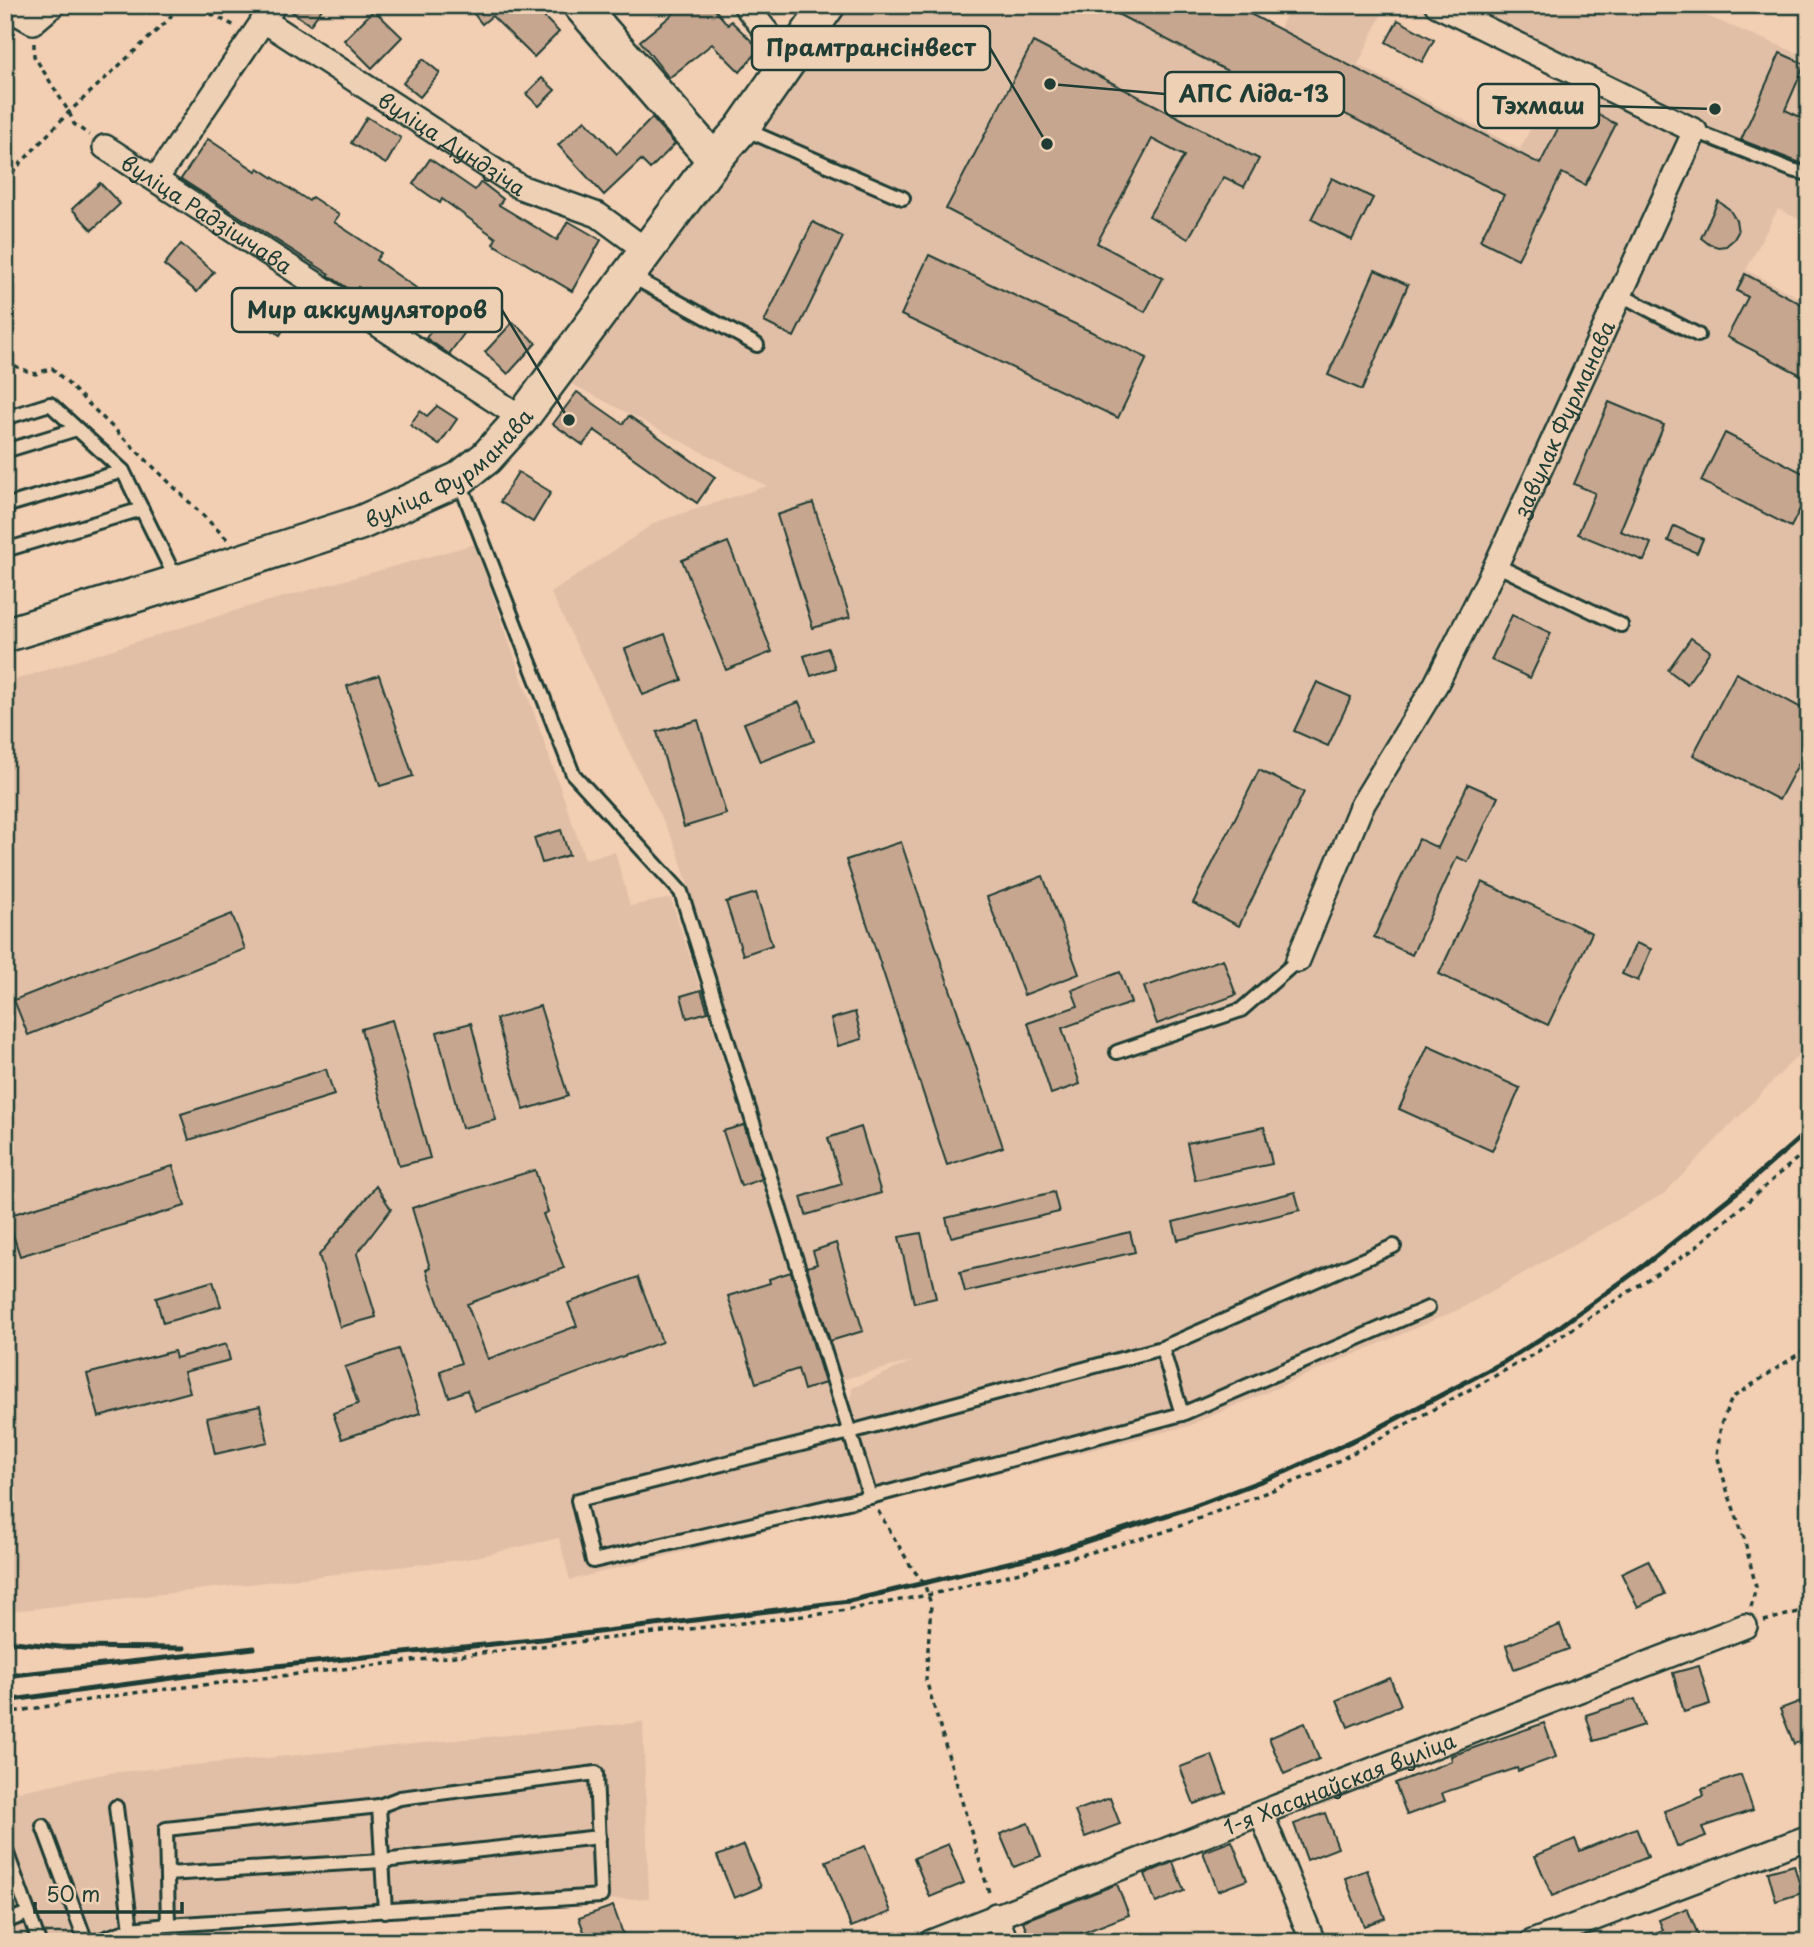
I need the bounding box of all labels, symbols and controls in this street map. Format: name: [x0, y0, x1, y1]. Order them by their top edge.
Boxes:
callout: Прамтрансінвест: [752, 26, 990, 70]
text: Прамтрансінвест: [766, 29, 977, 64]
callout: АПС Ліда-13: [1165, 72, 1344, 116]
text: АПС Ліда-13: [1178, 75, 1329, 110]
street label: вуліца Дундзіча: [372, 83, 533, 203]
callout: Тэхмаш: [1478, 84, 1599, 128]
text: Тэхмаш: [1491, 87, 1585, 122]
street label: вуліца Радзішчава: [115, 146, 300, 281]
callout: Мир аккумуляторов: [232, 288, 502, 332]
text: Мир аккумуляторов: [247, 291, 487, 326]
street label: завулак Фурманава: [1504, 314, 1623, 523]
street label: вуліца Фурманава: [359, 401, 541, 535]
street label: 1-я Хасанаўская вуліца: [1218, 1723, 1460, 1842]
scale bar: [35, 1870, 182, 1914]
text: 50 m: [46, 1877, 100, 1909]

